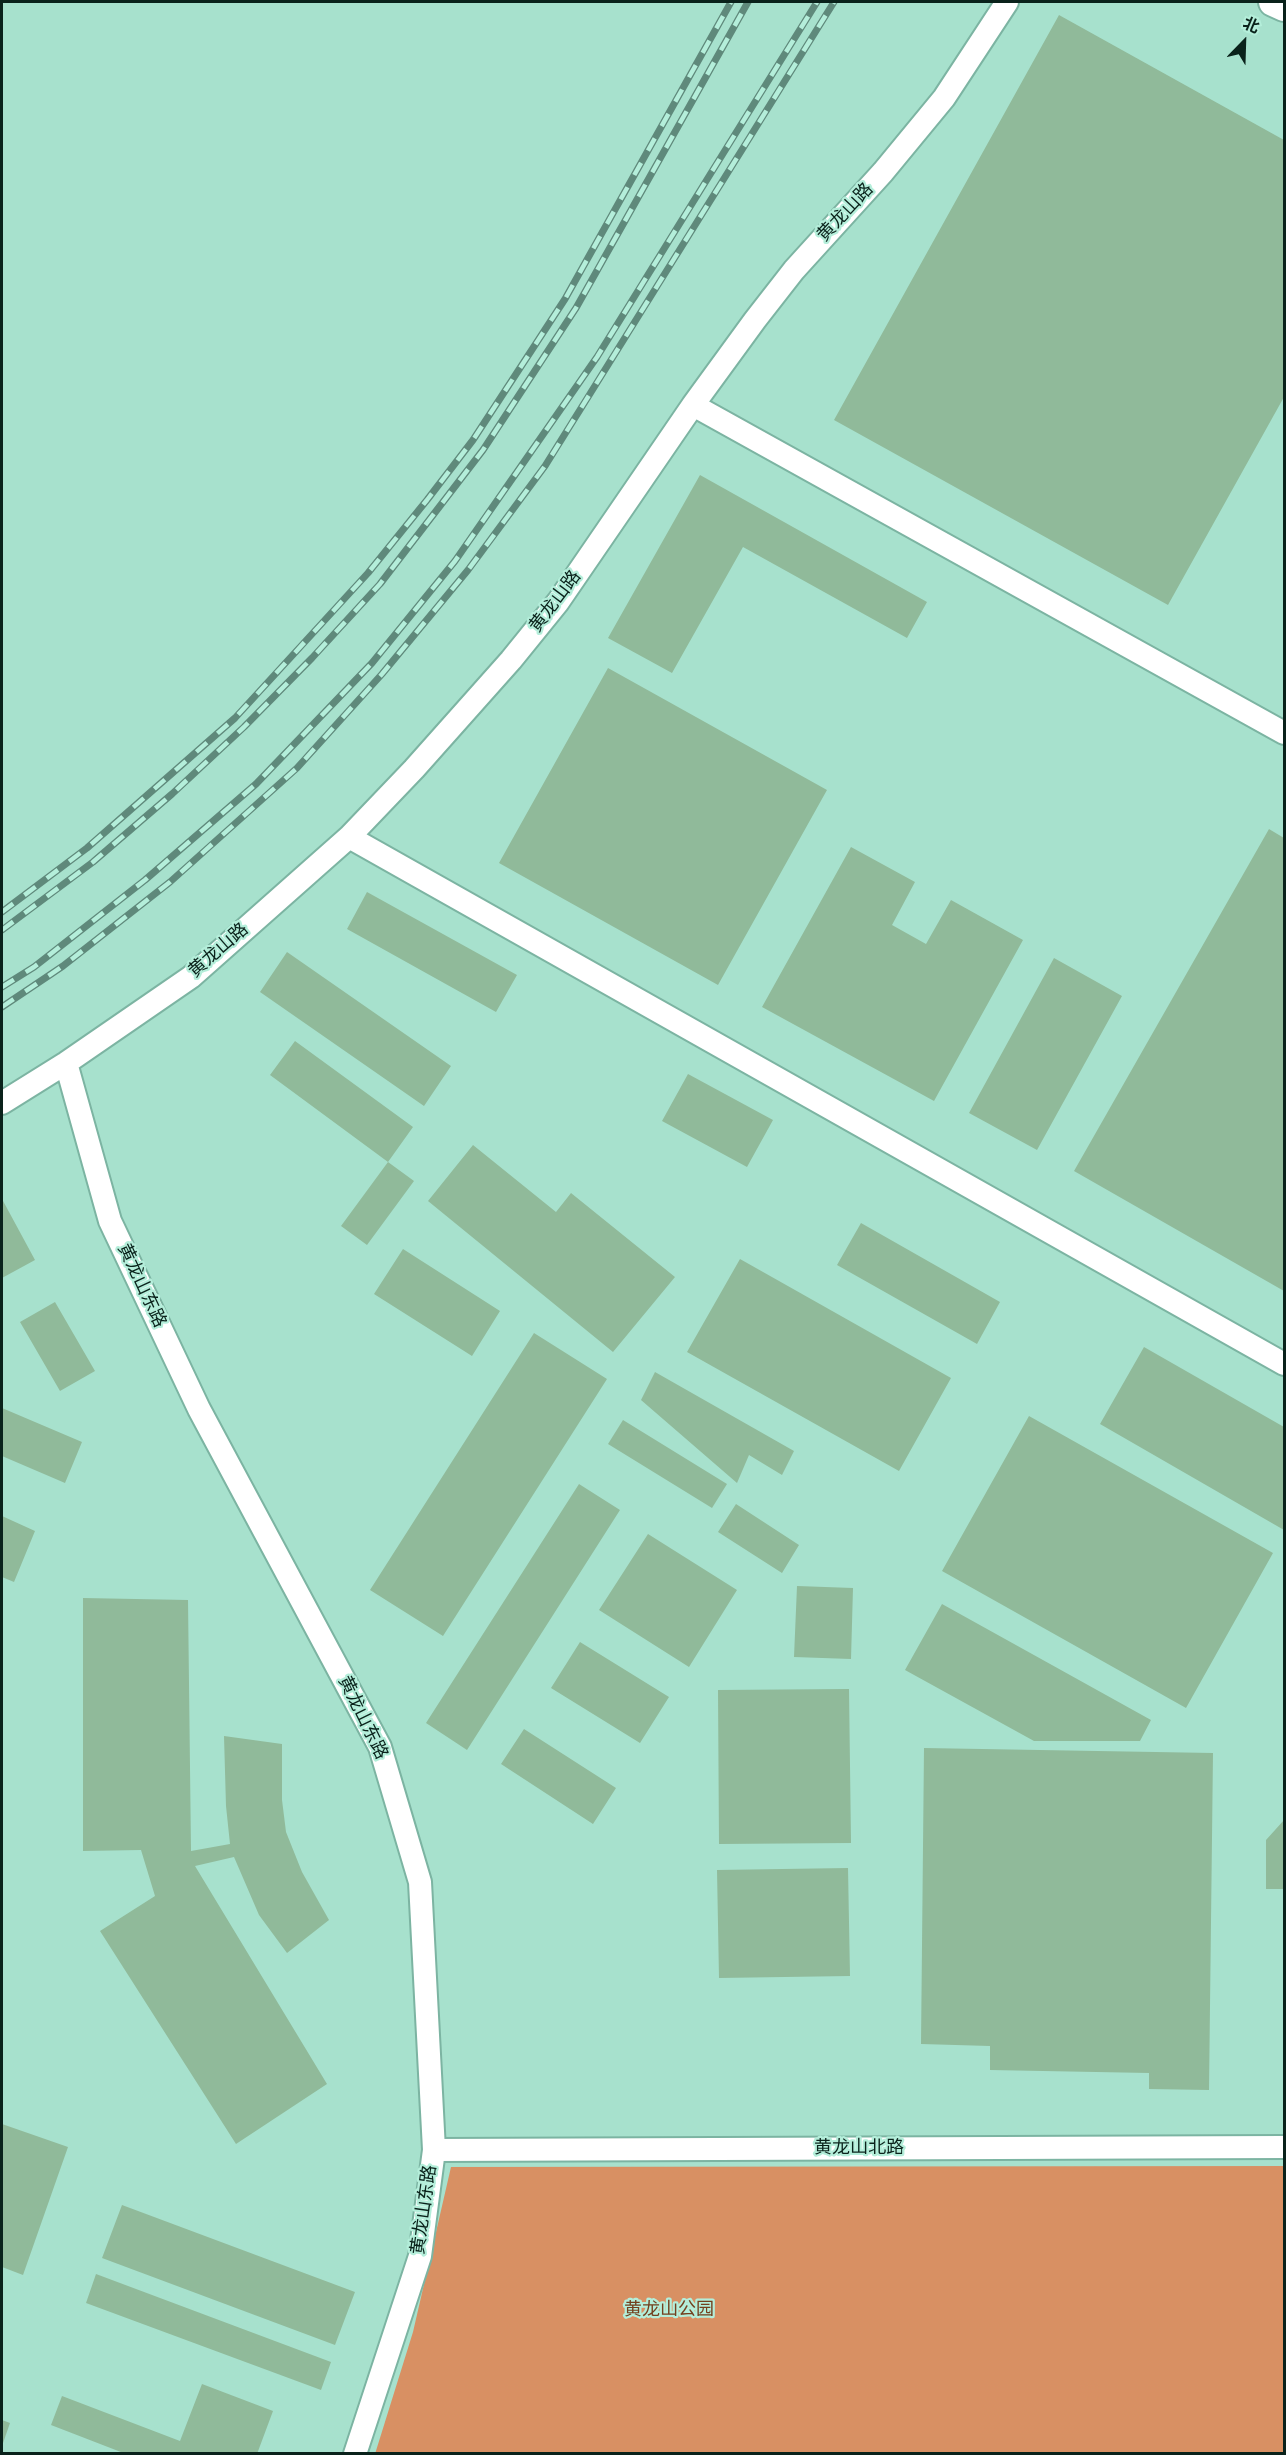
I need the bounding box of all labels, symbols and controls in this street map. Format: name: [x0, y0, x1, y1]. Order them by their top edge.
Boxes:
text: 北: [1239, 11, 1263, 39]
north arrow: [1214, 12, 1274, 72]
street label: 黄龙山路: [814, 179, 878, 247]
street label: 黄龙山路: [526, 567, 586, 637]
street label: 黄龙山路: [185, 919, 253, 983]
street label: 黄龙山东路: [112, 1241, 170, 1331]
street label: 黄龙山东路: [333, 1673, 391, 1763]
street label: 黄龙山北路: [814, 2138, 904, 2160]
street label: 黄龙山东路: [408, 2164, 442, 2256]
park label: 黄龙山公园: [624, 2300, 714, 2322]

